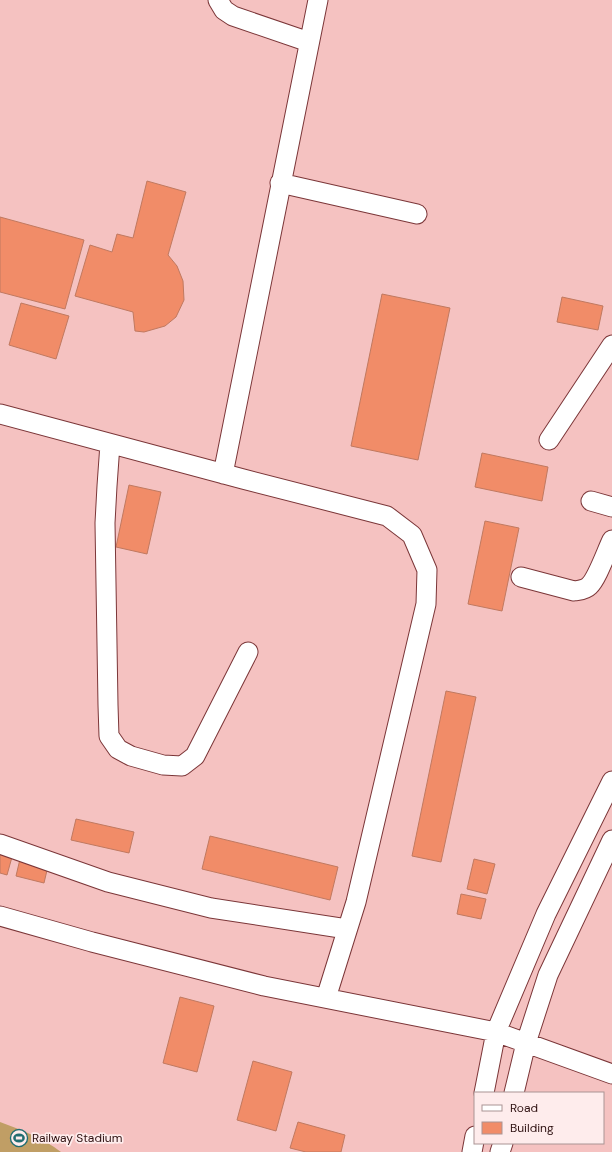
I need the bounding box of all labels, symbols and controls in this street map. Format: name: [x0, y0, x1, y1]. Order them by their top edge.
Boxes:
legend: [474, 1092, 604, 1144]
text: Road: [510, 1100, 538, 1116]
text: Building: [510, 1120, 554, 1136]
sports icon: Railway Stadium: [9, 1128, 29, 1148]
place label: Railway Stadium: [32, 1130, 122, 1146]

